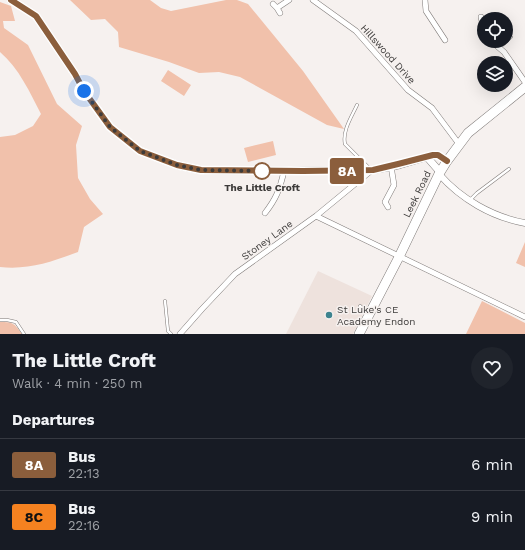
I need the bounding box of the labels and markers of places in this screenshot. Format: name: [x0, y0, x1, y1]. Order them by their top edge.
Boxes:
marker: The Little Croft: [253, 162, 271, 180]
place label: The Little Croft: [224, 182, 300, 193]
place label: St Luke's CE Academy Endon: [337, 304, 416, 327]
marker: St Luke's CE Academy Endon: [324, 310, 334, 320]

